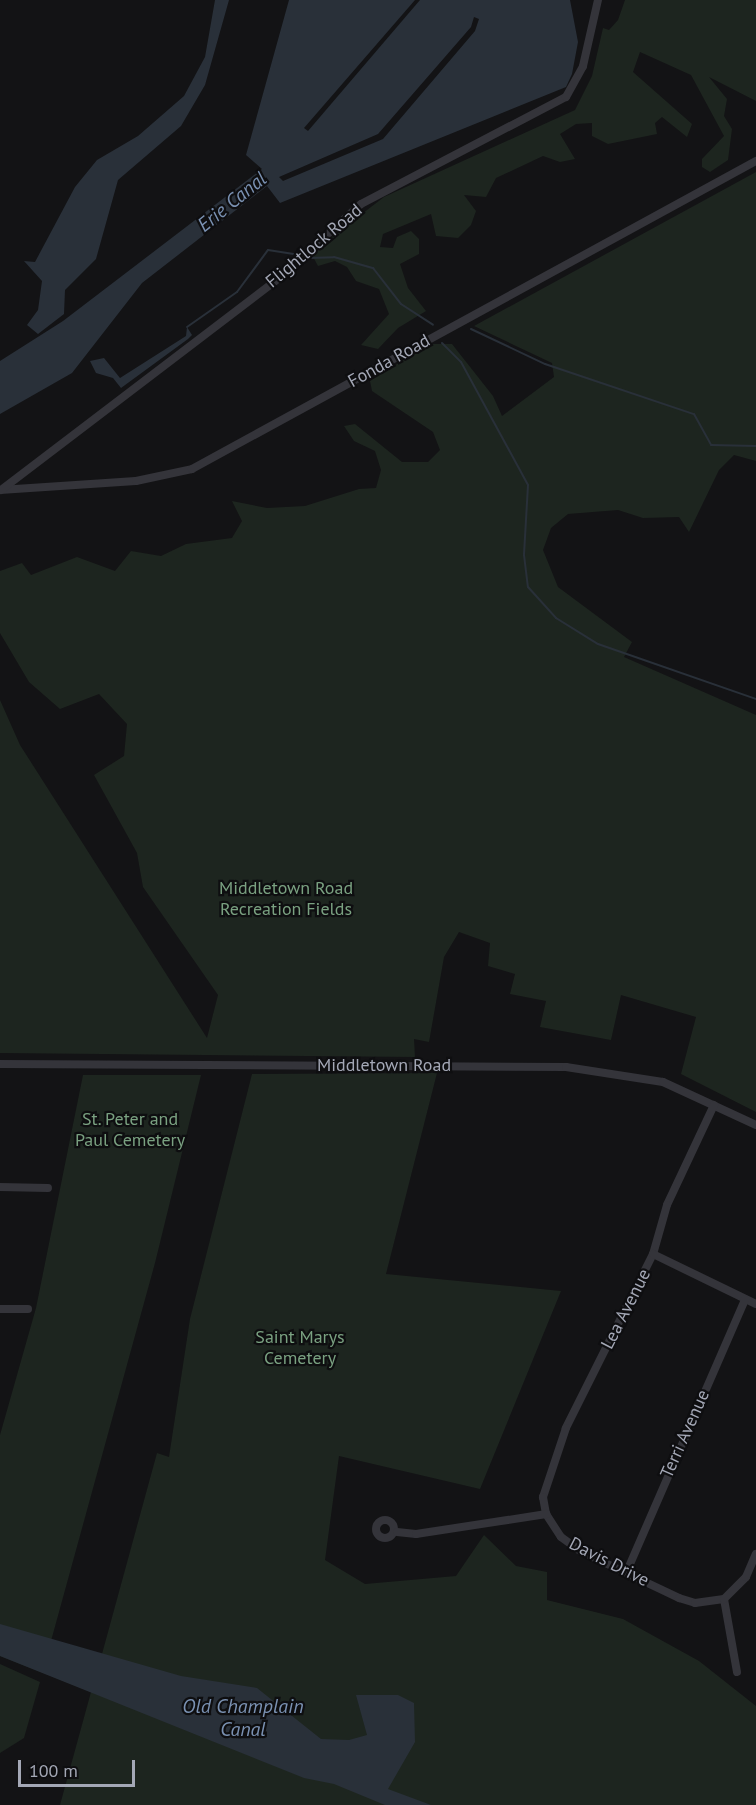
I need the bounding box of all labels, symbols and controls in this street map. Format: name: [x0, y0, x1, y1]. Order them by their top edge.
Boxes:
water label: Erie Canal: [193, 167, 271, 237]
street label: Flightlock Road: [261, 199, 367, 293]
street label: Fonda Road: [344, 330, 434, 392]
park label: Middletown Road Recreation Fields: [219, 878, 353, 920]
street label: Middletown Road: [317, 1054, 451, 1076]
park label: St. Peter and Paul Cemetery: [75, 1109, 185, 1152]
street label: Lea Avenue: [597, 1265, 655, 1353]
park label: Saint Marys Cemetery: [255, 1327, 345, 1370]
street label: Terri Avenue: [656, 1386, 714, 1482]
street label: Davis Drive: [565, 1533, 653, 1591]
water label: Old Champlain Canal: [182, 1695, 304, 1742]
scale bar: [21, 1748, 138, 1786]
text: 100 m: [29, 1759, 78, 1782]

